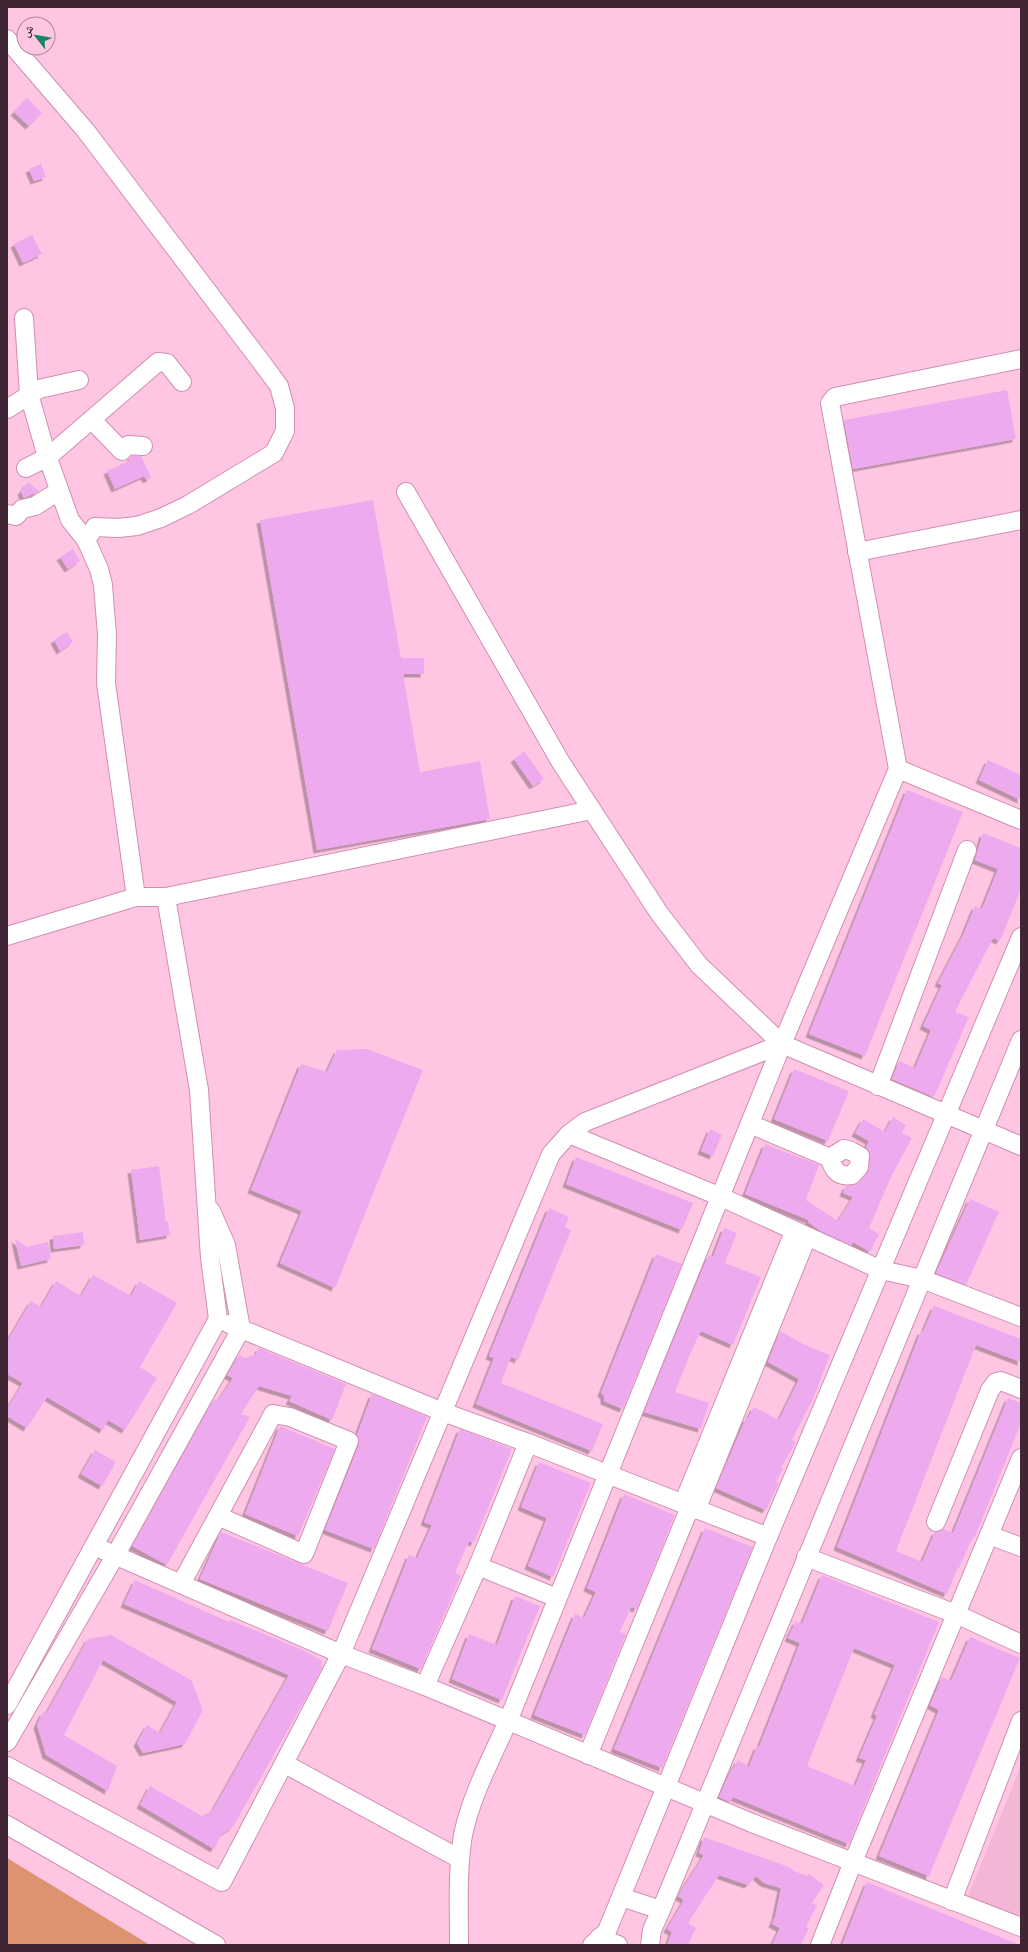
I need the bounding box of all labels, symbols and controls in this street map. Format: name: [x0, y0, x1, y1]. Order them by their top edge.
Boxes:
north arrow: [16, 16, 56, 56]
text: ش: [18, 21, 37, 40]

